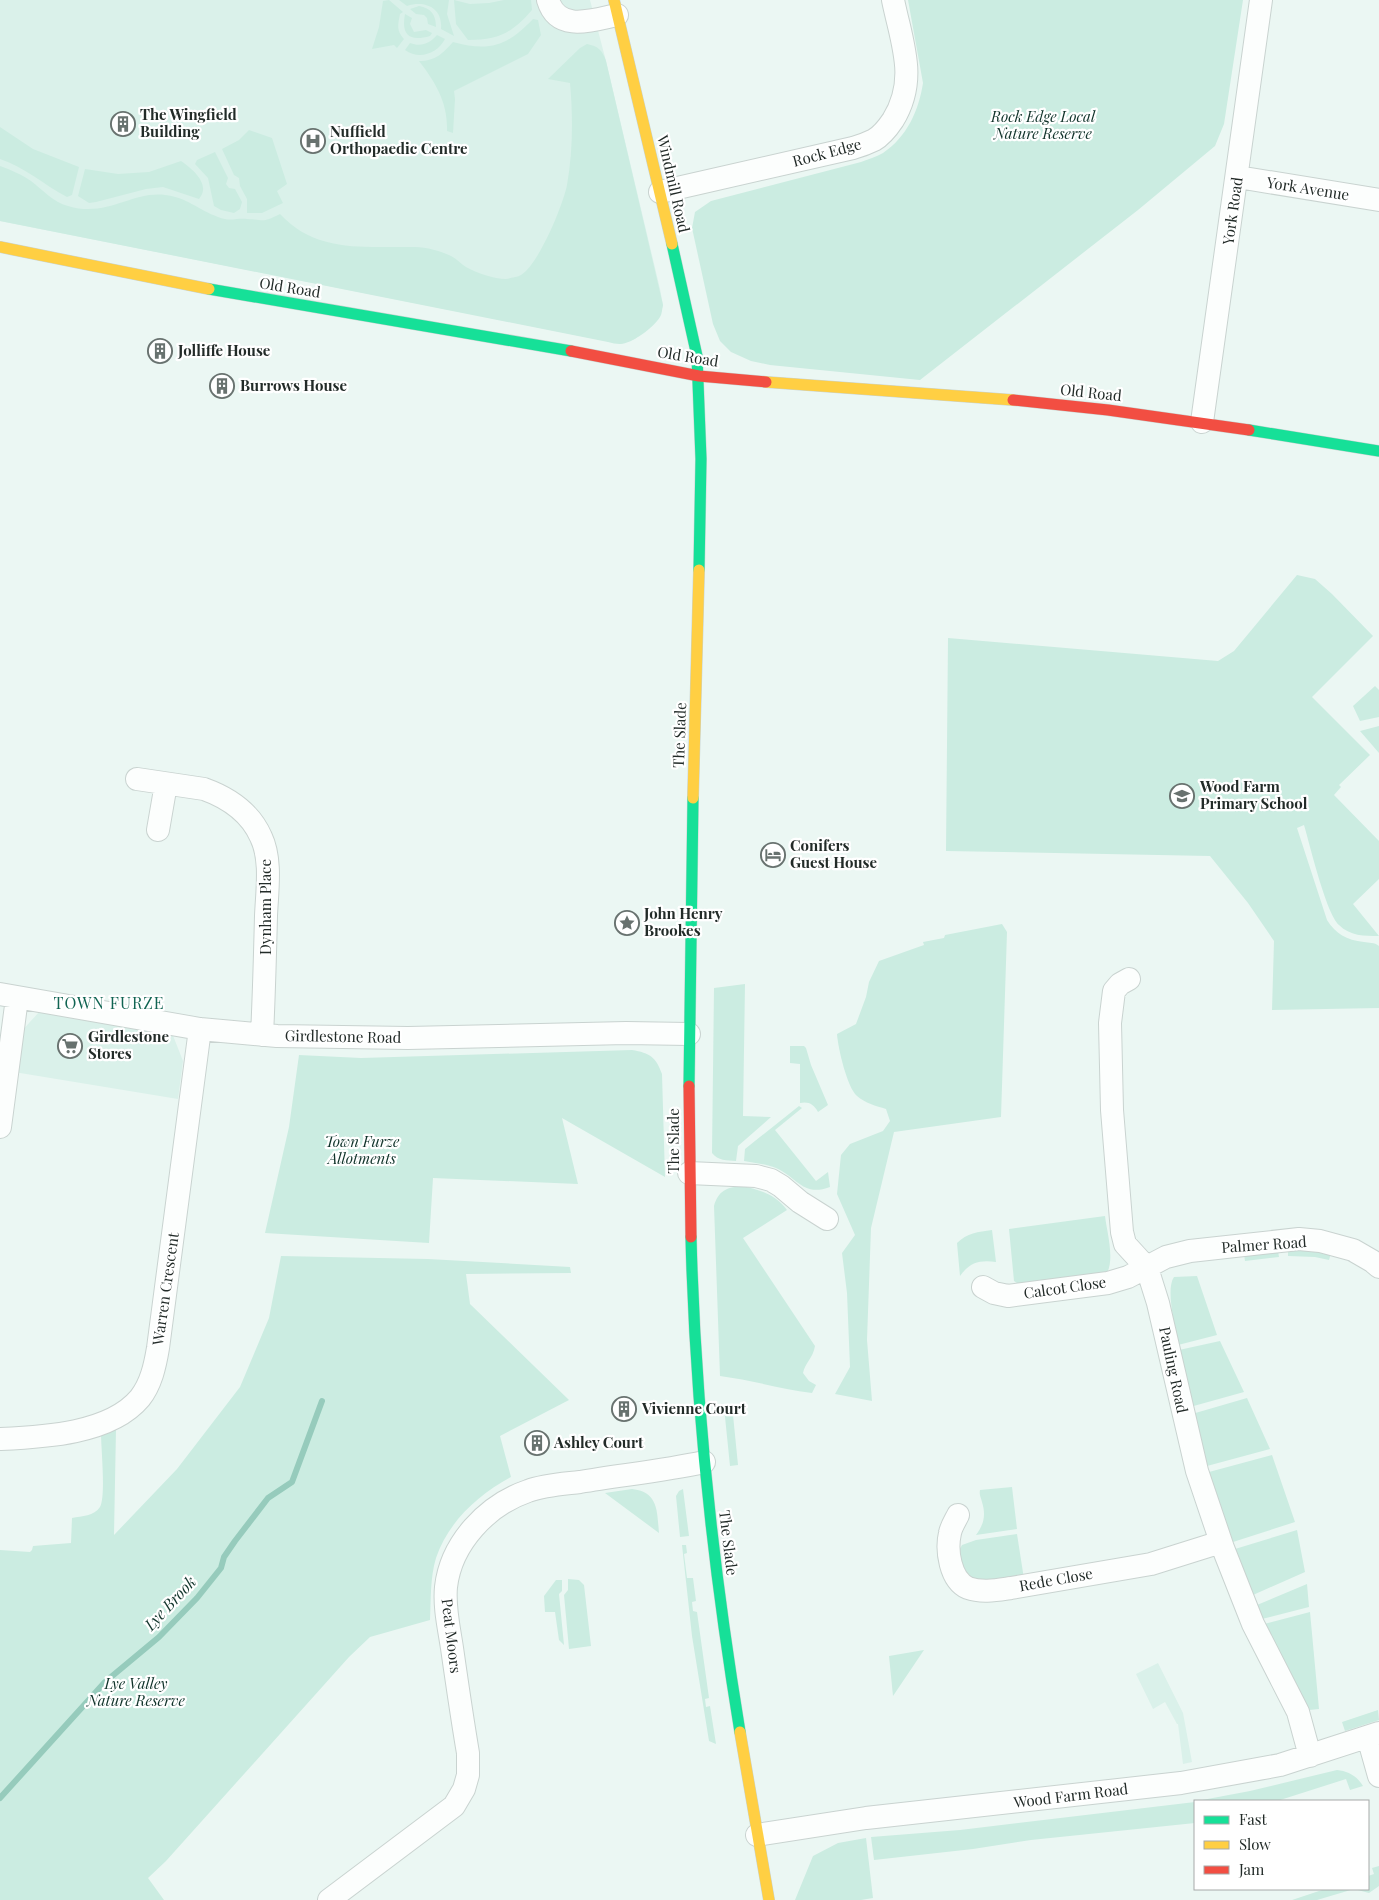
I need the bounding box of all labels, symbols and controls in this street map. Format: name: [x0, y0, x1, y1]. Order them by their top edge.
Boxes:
place label: The Wingfield Building: [140, 104, 237, 141]
park label: Rock Edge Local Nature Reserve: [990, 106, 1096, 143]
building icon: The Wingfield Building: [110, 111, 136, 137]
place label: Nuffield Orthopaedic Centre: [330, 121, 468, 158]
hospital icon: Nuffield Orthopaedic Centre: [300, 128, 326, 154]
street label: Windmill Road: [653, 132, 695, 235]
street label: Rock Edge: [790, 133, 863, 171]
street label: York Avenue: [1264, 171, 1351, 204]
street label: York Road: [1217, 175, 1247, 247]
street label: Old Road: [258, 272, 322, 302]
building icon: Jolliffe House: [147, 338, 173, 364]
place label: Jolliffe House: [177, 340, 271, 360]
street label: Old Road: [656, 341, 720, 371]
building icon: Burrows House: [209, 373, 235, 399]
place label: Burrows House: [240, 375, 348, 395]
street label: Old Road: [1059, 379, 1123, 405]
street label: The Slade: [668, 702, 690, 768]
place label: Wood Farm Primary School: [1199, 776, 1308, 813]
school or university icon: Wood Farm Primary School: [1169, 783, 1195, 809]
place label: Conifers Guest House: [790, 835, 877, 872]
hotel icon: Conifers Guest House: [760, 842, 786, 868]
street label: Dynham Place: [255, 859, 275, 955]
place label: John Henry Brookes: [643, 903, 723, 940]
place icon: John Henry Brookes: [614, 910, 640, 936]
district label: TOWN FURZE: [53, 992, 165, 1013]
street label: Girdlestone Road: [285, 1025, 402, 1047]
place label: Girdlestone Stores: [88, 1026, 169, 1063]
supermarket icon: Girdlestone Stores: [57, 1033, 83, 1059]
street label: The Slade: [663, 1108, 683, 1174]
park label: Town Furze Allotments: [325, 1131, 400, 1168]
street label: Warren Crescent: [147, 1230, 183, 1348]
street label: Palmer Road: [1221, 1231, 1308, 1257]
street label: Calcot Close: [1022, 1271, 1107, 1303]
street label: Pauling Road: [1155, 1325, 1193, 1415]
building icon: Vivienne Court: [611, 1396, 637, 1422]
place label: Vivienne Court: [641, 1398, 747, 1418]
building icon: Ashley Court: [524, 1430, 550, 1456]
place label: Ashley Court: [553, 1432, 644, 1452]
street label: The Slade: [715, 1509, 743, 1577]
street label: Rede Close: [1017, 1563, 1094, 1595]
water label: Lye Brook: [139, 1571, 200, 1635]
street label: Peat Moors: [437, 1597, 466, 1674]
park label: Lye Valley Nature Reserve: [85, 1673, 185, 1710]
street label: Wood Farm Road: [1012, 1778, 1129, 1812]
legend: [1194, 1800, 1369, 1890]
text: Fast: [1239, 1809, 1268, 1829]
text: Slow: [1239, 1834, 1271, 1854]
text: Jam: [1238, 1859, 1265, 1879]

